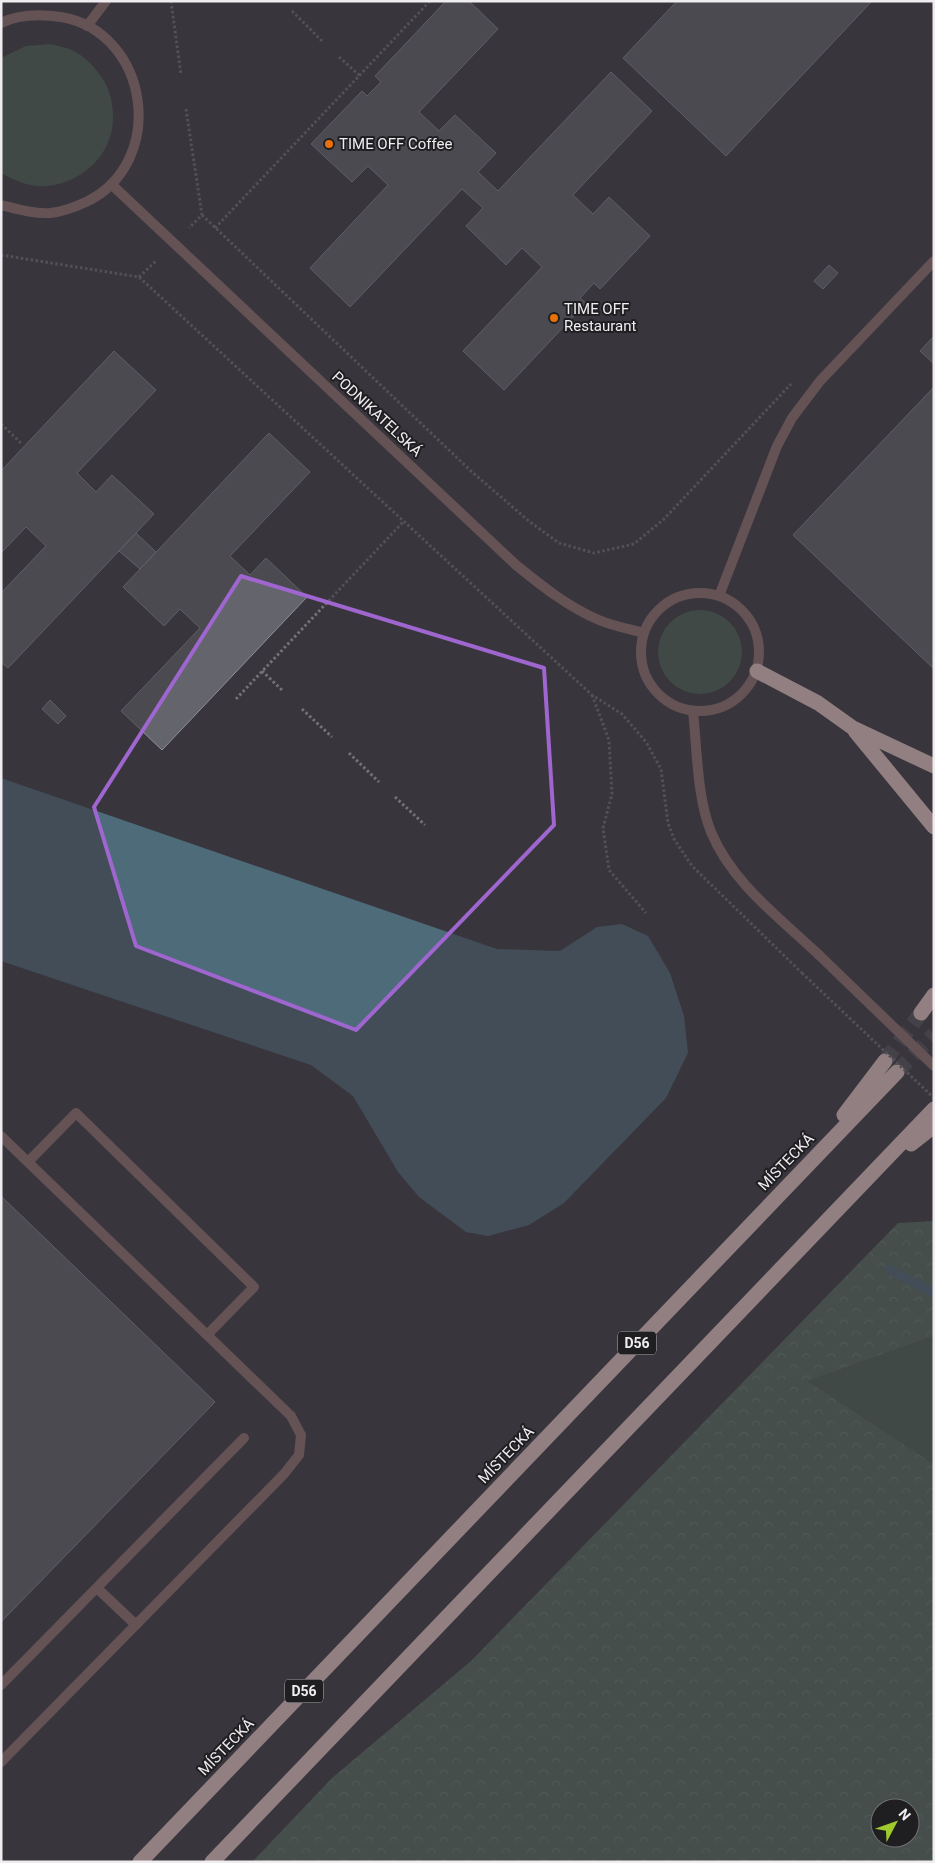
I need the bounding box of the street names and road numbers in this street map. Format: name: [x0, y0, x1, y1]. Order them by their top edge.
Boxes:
street label: PODNIKATELSKÁ: [328, 368, 426, 460]
street label: MÍSTECKÁ: [754, 1130, 818, 1194]
road number: D56: [618, 1332, 656, 1355]
street label: MÍSTECKÁ: [474, 1423, 538, 1487]
road number: D56: [285, 1680, 323, 1702]
street label: MÍSTECKÁ: [194, 1715, 258, 1779]

